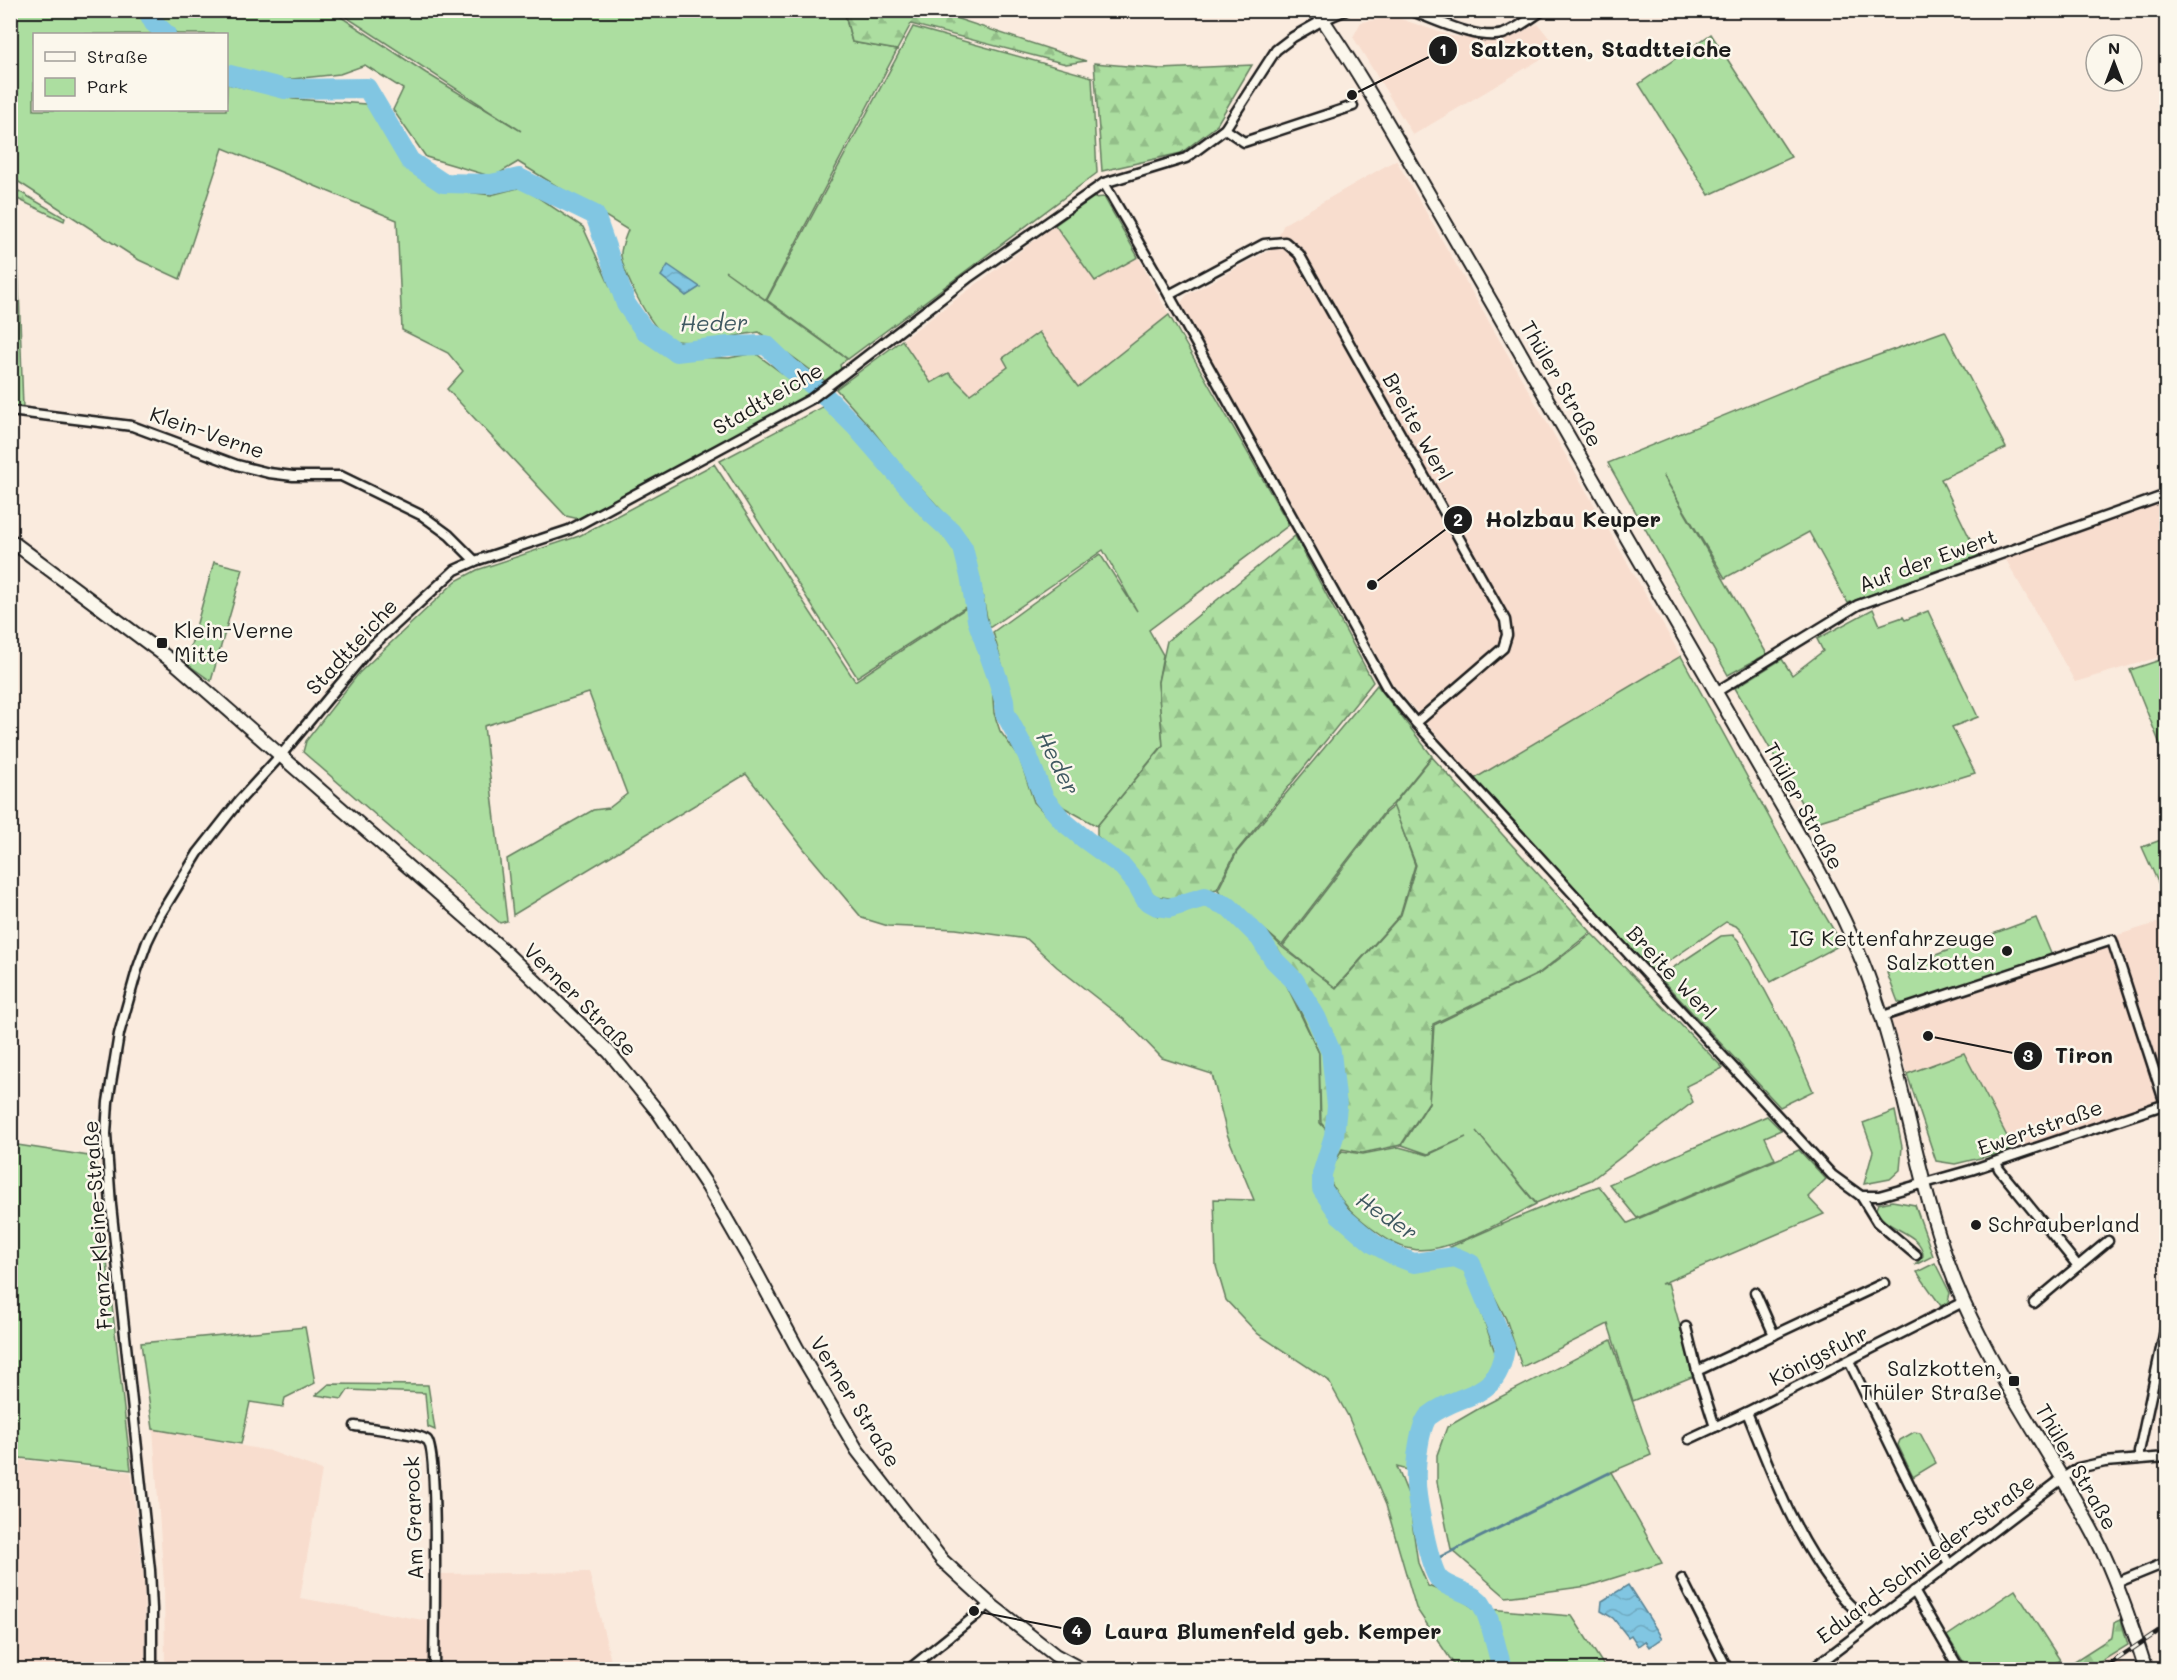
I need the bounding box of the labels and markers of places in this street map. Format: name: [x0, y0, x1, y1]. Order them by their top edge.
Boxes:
callout: Salzkotten, Stadtteiche: [1428, 30, 1743, 70]
callout: Holzbau Keuper: [1443, 500, 1673, 540]
place label: Klein-Verne Mitte: [174, 616, 294, 667]
marker: Klein-Verne Mitte: [155, 636, 169, 650]
place label: IG Kettenfahrzeuge Salzkotten: [1790, 924, 1995, 975]
marker: IG Kettenfahrzeuge Salzkotten: [2000, 944, 2014, 958]
callout: Tiron: [2013, 1036, 2125, 1076]
place label: Schrauberland: [1988, 1210, 2139, 1237]
marker: Schrauberland: [1969, 1218, 1983, 1232]
place label: Salzkotten, Thüler Straße: [1860, 1354, 2002, 1405]
marker: Salzkotten, Thüler Straße: [2007, 1374, 2021, 1388]
callout: Laura Blumenfeld geb. Kemper: [1062, 1611, 1453, 1651]

